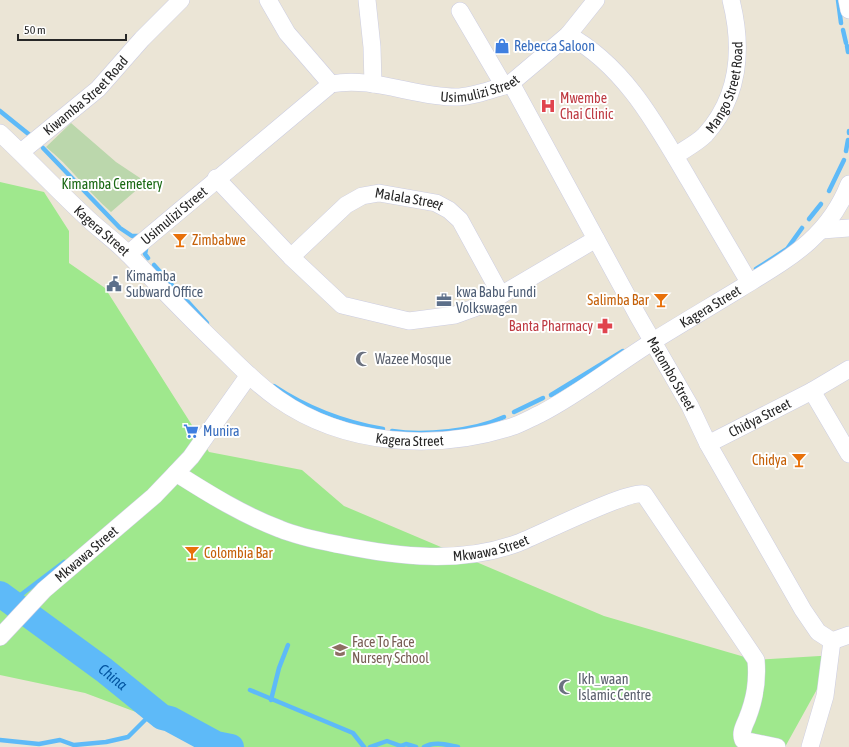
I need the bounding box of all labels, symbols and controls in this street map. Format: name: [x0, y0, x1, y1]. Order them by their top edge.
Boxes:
scale bar: [18, 16, 126, 42]
text: 50 m: [24, 23, 46, 37]
shop icon: Rebecca Saloon: [493, 37, 511, 55]
place label: Rebecca Saloon: [514, 38, 595, 54]
street label: Mango Street Road: [702, 41, 745, 136]
street label: Kiwamba Street Road: [40, 53, 131, 138]
street label: Usimulizi Street: [440, 71, 523, 105]
place label: Mwembe Chai Clinic: [560, 90, 614, 122]
hospital icon: Mwembe Chai Clinic: [539, 97, 557, 115]
park label: Kimamba Cemetery: [61, 176, 163, 192]
street label: Usimulizi Street: [138, 183, 210, 248]
street label: Malala Street: [374, 184, 446, 214]
street label: Kagera Street: [71, 202, 133, 259]
bar icon: Zimbabwe: [171, 231, 189, 249]
place label: Zimbabwe: [192, 232, 246, 248]
place label: Kimamba Subward Office: [126, 268, 203, 300]
public building icon: Kimamba Subward Office: [105, 275, 123, 293]
street label: Kagera Street: [677, 282, 744, 331]
place label: kwa Babu Fundi Volkswagen: [456, 284, 536, 316]
office icon: kwa Babu Fundi Volkswagen: [435, 291, 453, 309]
bar icon: Salimba Bar: [652, 291, 670, 309]
place label: Salimba Bar: [587, 292, 650, 308]
pharmacy icon: Banta Pharmacy: [596, 317, 614, 335]
place label: Banta Pharmacy: [509, 318, 593, 334]
street label: Matombo Street: [644, 334, 699, 413]
mosque icon: Wazee Mosque: [354, 350, 372, 368]
place label: Wazee Mosque: [375, 351, 451, 367]
street label: Chidya Street: [726, 395, 794, 440]
supermarket icon: Munira: [182, 422, 200, 440]
place label: Munira: [203, 423, 240, 439]
street label: Kagera Street: [374, 430, 444, 449]
bar icon: Chidya: [790, 451, 808, 469]
place label: Chidya: [752, 452, 787, 468]
street label: Mkwawa Street: [52, 523, 121, 585]
street label: Mkwawa Street: [452, 531, 531, 564]
bar icon: Colombia Bar: [183, 544, 201, 562]
place label: Colombia Bar: [204, 545, 274, 561]
place label: Face To Face Nursery School: [352, 634, 429, 666]
school or university icon: Face To Face Nursery School: [331, 641, 349, 659]
water label: China: [95, 660, 131, 693]
place label: Ikh_waan Islamic Centre: [578, 671, 651, 703]
mosque icon: Ikh_waan Islamic Centre: [557, 678, 575, 696]

